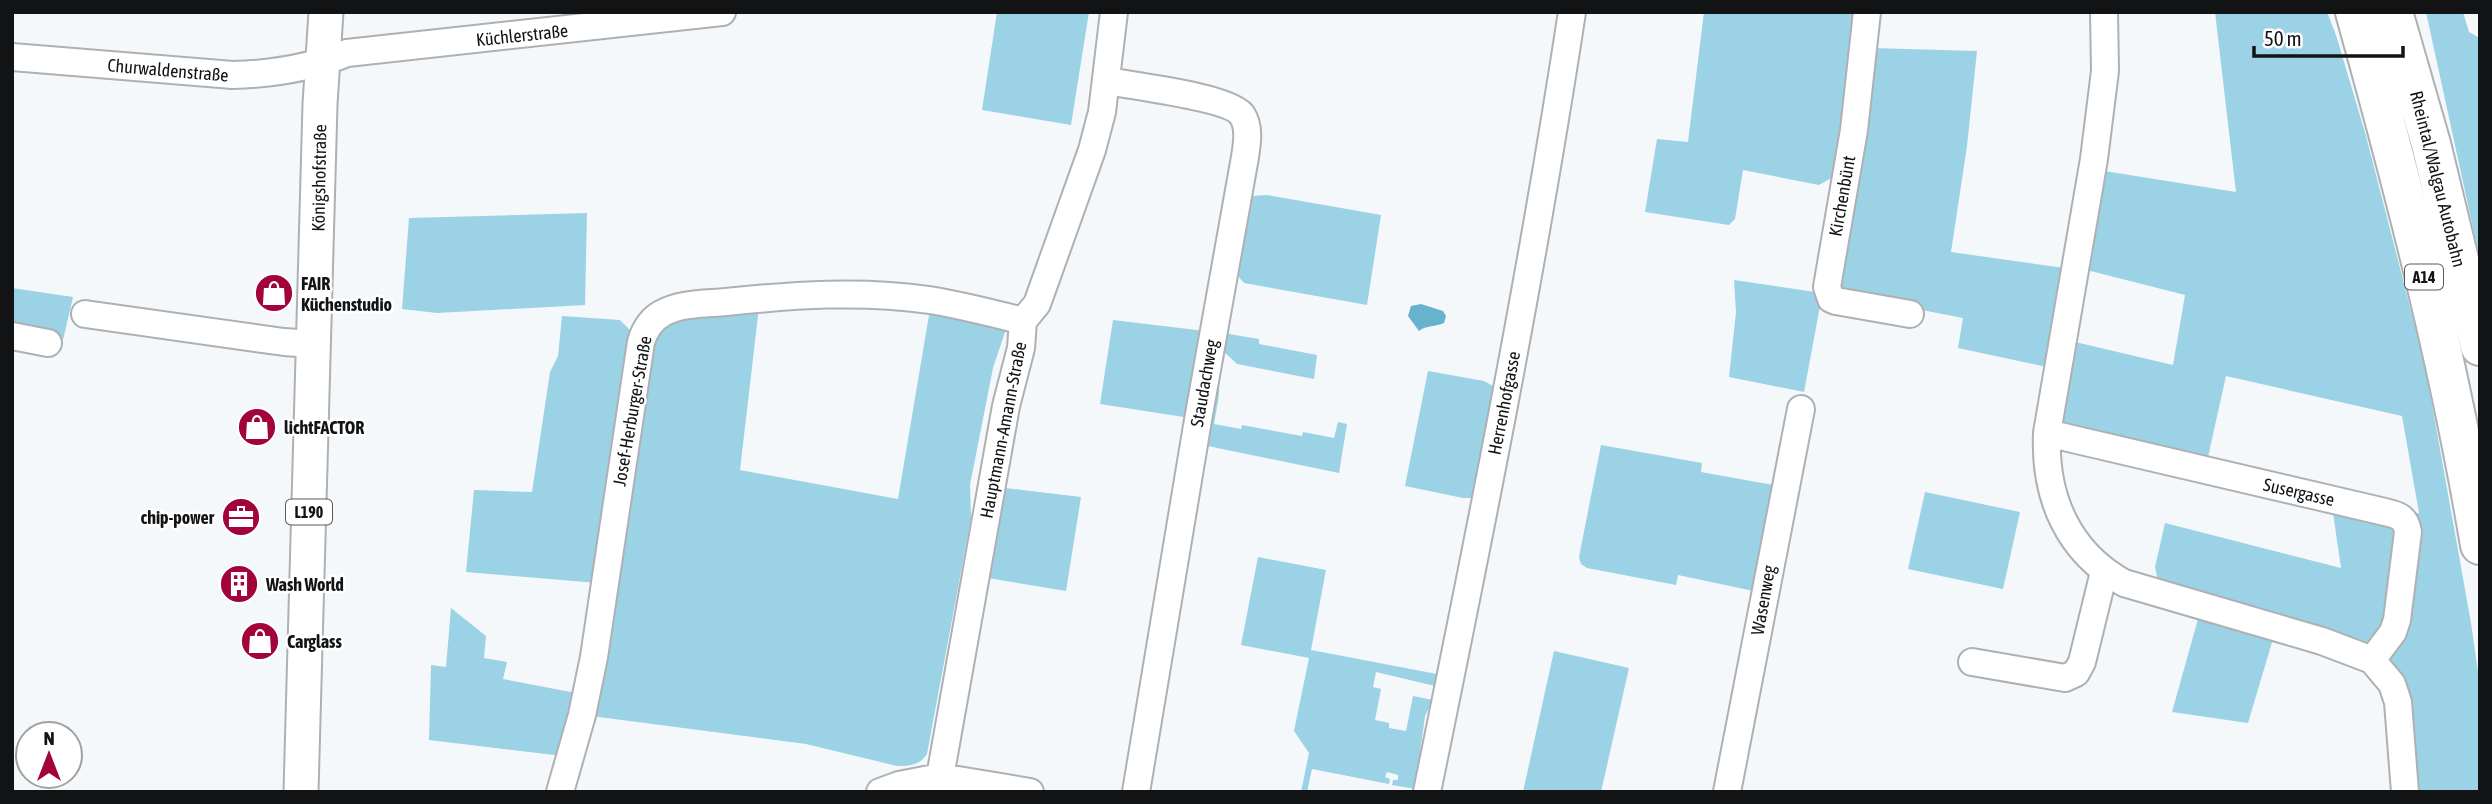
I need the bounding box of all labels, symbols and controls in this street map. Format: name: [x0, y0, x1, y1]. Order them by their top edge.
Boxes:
scale bar: [2254, 14, 2403, 58]
street label: Küchlerstraße: [475, 20, 569, 50]
text: 50 m: [2264, 26, 2302, 50]
street label: Churwaldenstraße: [107, 54, 229, 86]
street label: Rheintal/Walgau Autobahn: [2406, 89, 2470, 269]
street label: Königshofstraße: [308, 124, 330, 232]
street label: Kirchenbünt: [1825, 154, 1859, 238]
road number: A14: [2405, 264, 2443, 290]
shop icon: FAIR Küchenstudio: [253, 272, 295, 314]
place label: FAIR Küchenstudio: [301, 273, 392, 315]
street label: Josef-Herburger-Straße: [608, 334, 656, 488]
street label: Staudachweg: [1186, 337, 1222, 428]
street label: Hauptmann-Amann-Straße: [976, 340, 1030, 520]
street label: Herrenhofgasse: [1484, 349, 1524, 457]
shop icon: lichtFACTOR: [236, 406, 278, 448]
place label: lichtFACTOR: [284, 417, 364, 438]
street label: Susergasse: [2261, 474, 2337, 510]
office icon: chip-power: [220, 496, 262, 538]
road number: L190: [286, 499, 332, 524]
place label: chip-power: [141, 507, 215, 528]
building icon: Wash World: [218, 563, 260, 605]
street label: Wasenweg: [1747, 563, 1780, 637]
place label: Wash World: [265, 574, 344, 595]
shop icon: Carglass: [239, 620, 281, 662]
place label: Carglass: [287, 631, 342, 652]
north arrow: [14, 720, 84, 790]
text: N: [43, 727, 55, 749]

